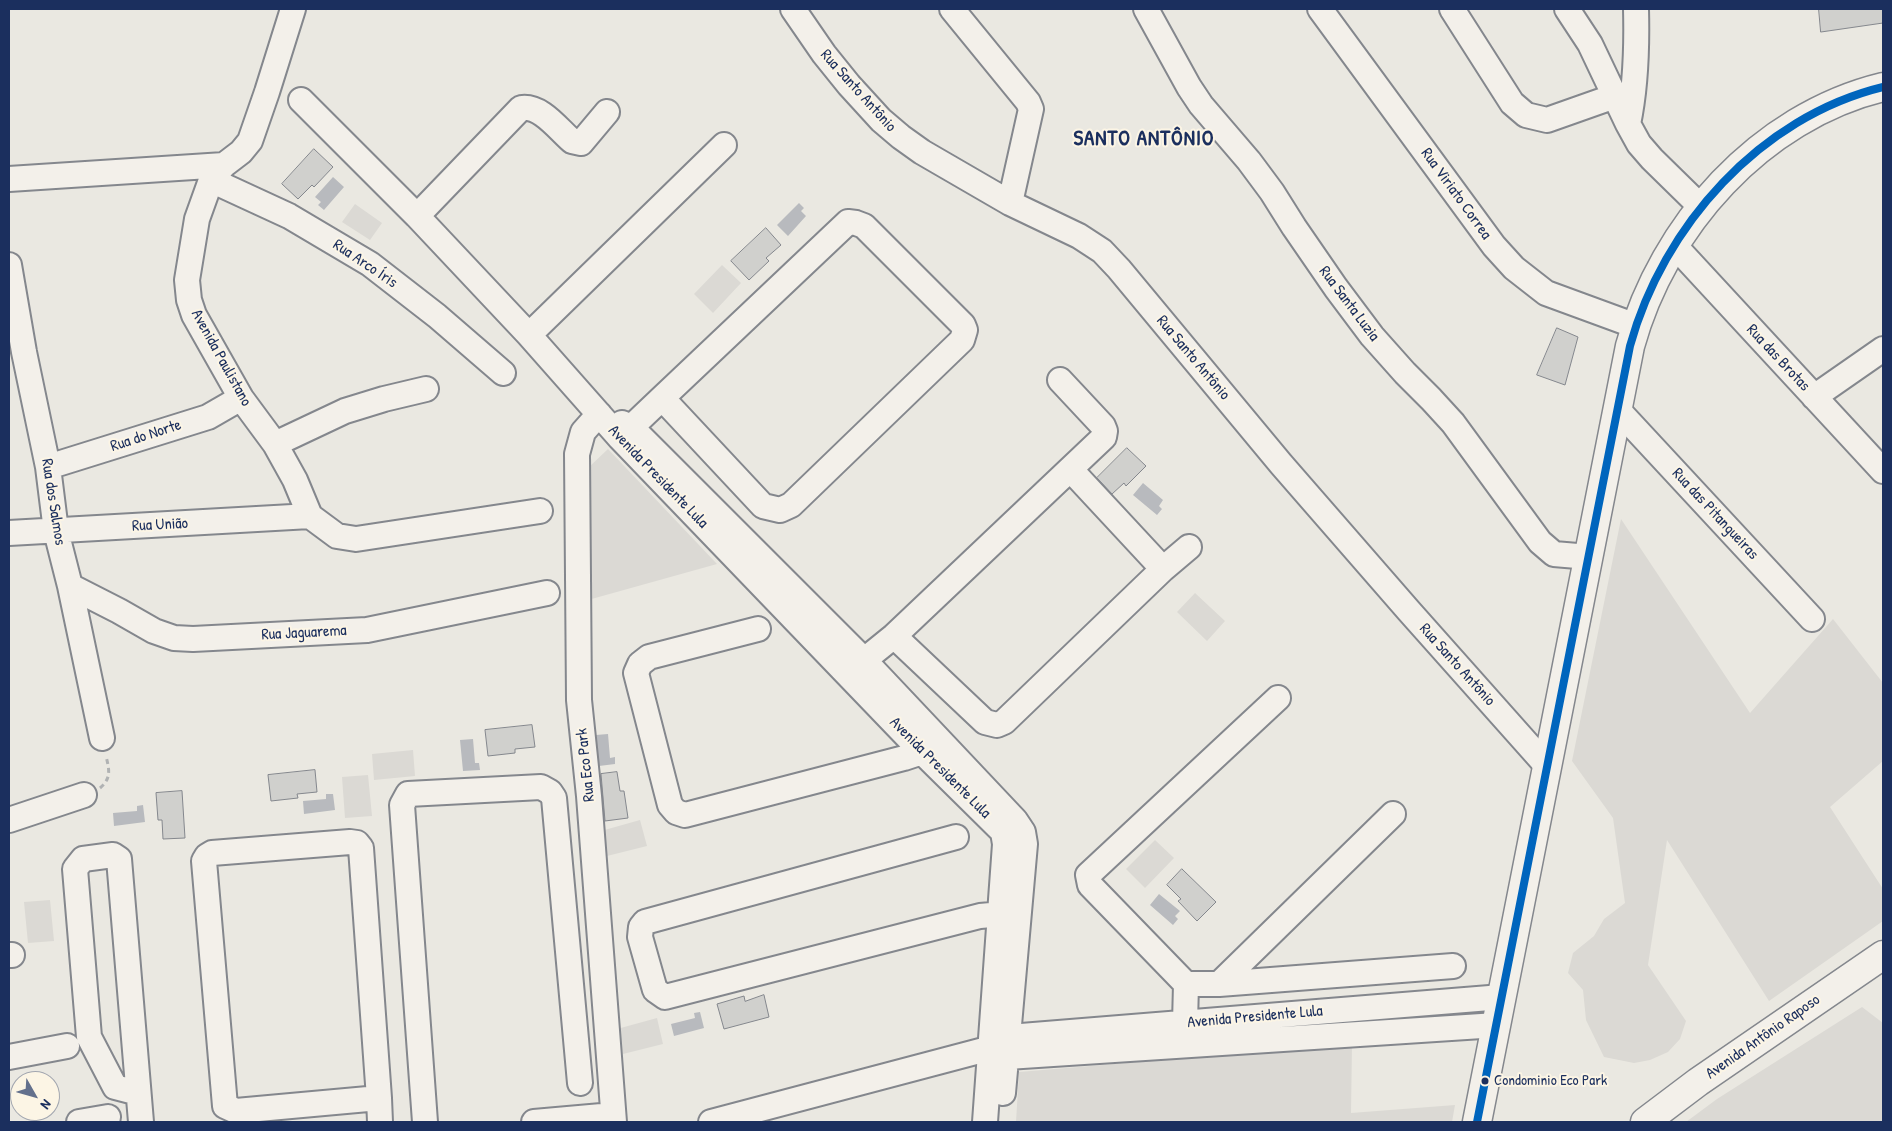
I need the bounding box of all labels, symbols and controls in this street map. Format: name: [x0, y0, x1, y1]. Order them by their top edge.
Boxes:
street label: Rua Santo Antônio: [816, 46, 900, 136]
district label: SANTO ANTÔNIO: [1072, 126, 1216, 152]
street label: Rua Viriato Correa: [1416, 145, 1496, 243]
street label: Rua Arco Íris: [329, 235, 401, 293]
street label: Rua Santa Luzia: [1315, 263, 1383, 345]
street label: Avenida Paulistano: [187, 306, 255, 410]
street label: Rua Santo Antônio: [1152, 312, 1234, 404]
street label: Rua das Brotas: [1742, 321, 1814, 395]
street label: Rua do Norte: [108, 416, 184, 456]
street label: Avenida Presidente Lula: [604, 421, 712, 533]
street label: Rua dos Salmos: [37, 457, 69, 547]
street label: Rua das Pitangueiras: [1668, 464, 1762, 564]
street label: Rua União: [132, 514, 188, 536]
street label: Rua Santo Antônio: [1415, 620, 1499, 710]
street label: Rua Jaguarema: [261, 621, 347, 645]
street label: Avenida Presidente Lula: [885, 713, 995, 823]
street label: Rua Eco Park: [573, 727, 599, 803]
street label: Avenida Antônio Raposo: [1702, 990, 1824, 1084]
street label: Avenida Presidente Lula: [1187, 1002, 1323, 1032]
north arrow: [10, 1071, 60, 1121]
place label: Condominio Eco Park: [1494, 1072, 1607, 1090]
marker: Condominio Eco Park: [1480, 1076, 1490, 1086]
text: N: [37, 1096, 56, 1114]

